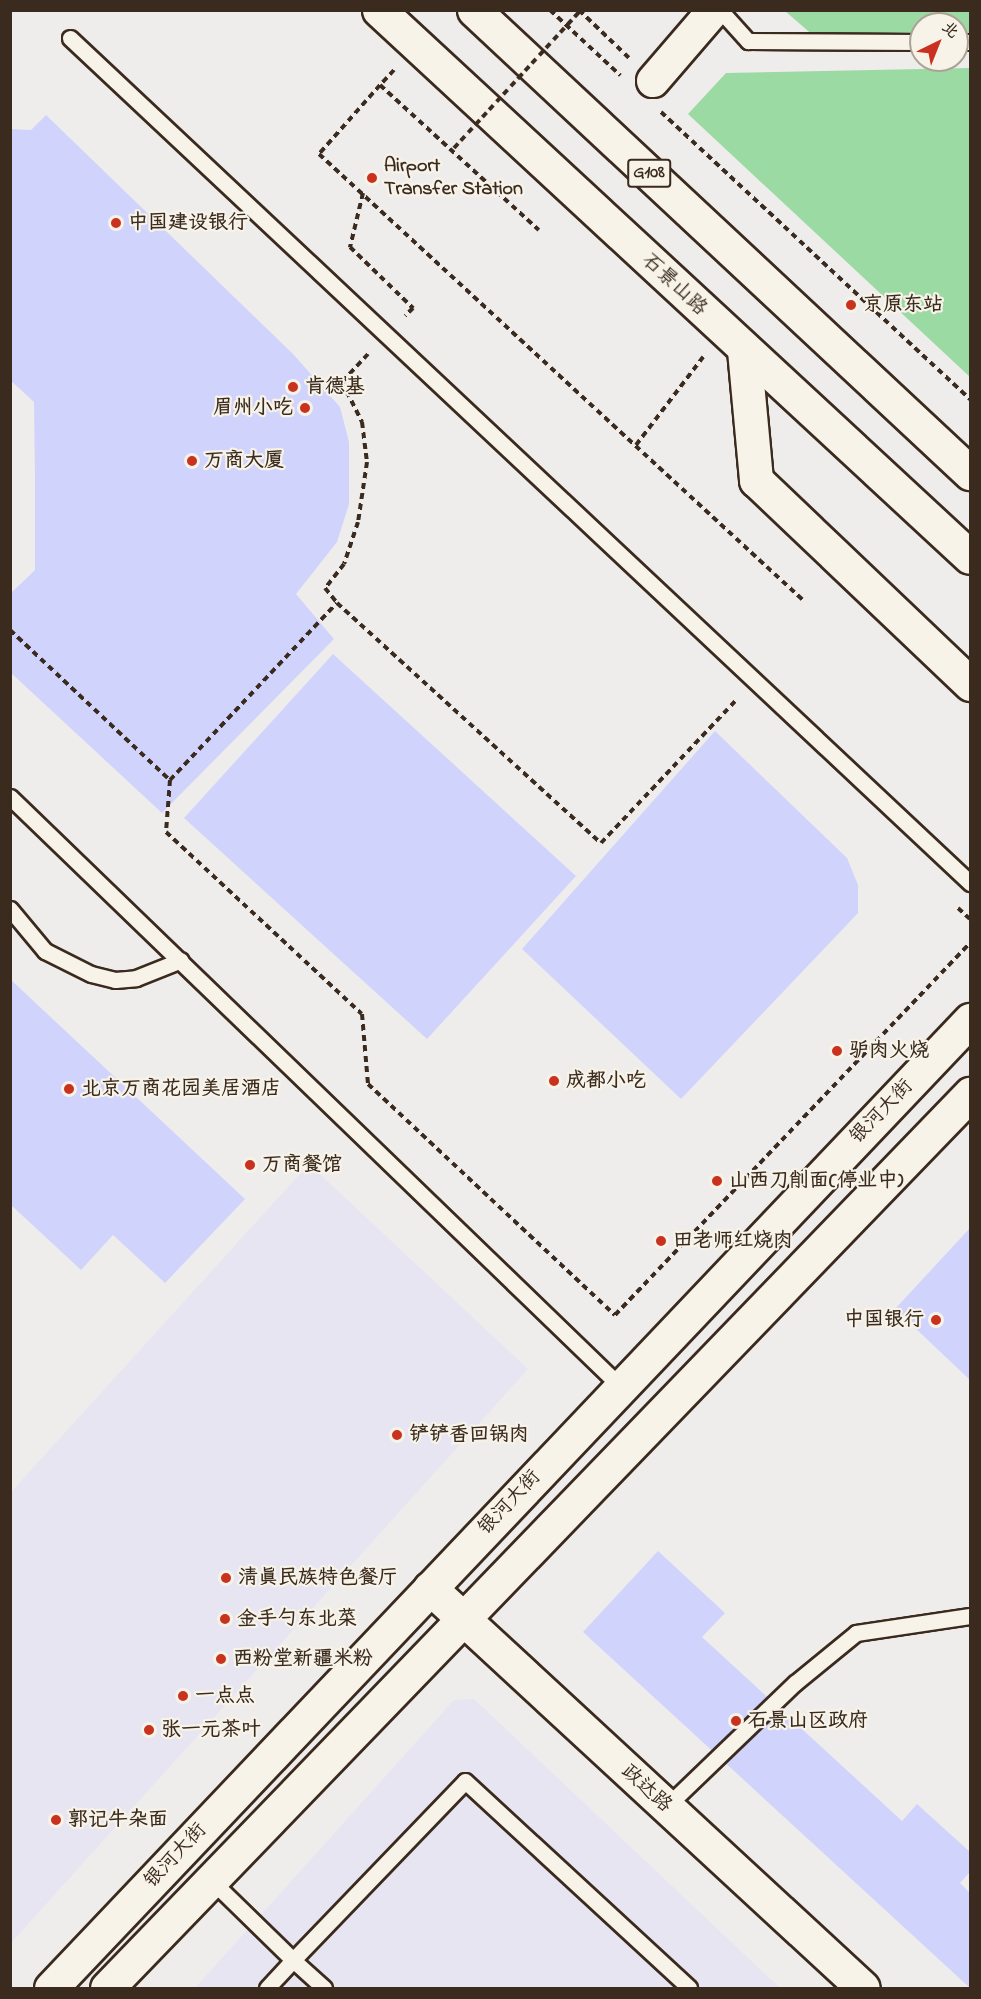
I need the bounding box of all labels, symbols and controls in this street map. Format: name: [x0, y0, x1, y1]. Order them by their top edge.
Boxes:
north arrow: [909, 12, 969, 72]
text: 北: [936, 16, 964, 45]
place label: Airport Transfer Station: [384, 154, 523, 201]
road number: G108: [626, 158, 672, 188]
marker: Airport Transfer Station: [365, 171, 379, 185]
place label: 中国建设银行: [128, 211, 248, 235]
marker: 中国建设银行: [109, 216, 123, 230]
street label: 石景山路: [637, 249, 711, 321]
place label: 京原东站: [863, 293, 943, 317]
marker: 京原东站: [844, 298, 858, 312]
place label: 肯德基: [305, 375, 365, 399]
marker: 肯德基: [286, 380, 300, 394]
place label: 眉州小吃: [213, 396, 293, 420]
marker: 眉州小吃: [298, 401, 312, 415]
place label: 万商大厦: [204, 449, 284, 473]
marker: 万商大厦: [185, 454, 199, 468]
place label: 驴肉火烧: [849, 1039, 929, 1063]
marker: 驴肉火烧: [830, 1044, 844, 1058]
place label: 成都小吃: [566, 1069, 646, 1093]
marker: 成都小吃: [547, 1074, 561, 1088]
street label: 银河大街: [846, 1075, 918, 1149]
place label: 北京万商花园美居酒店: [81, 1077, 281, 1101]
marker: 北京万商花园美居酒店: [62, 1082, 76, 1096]
place label: 万商餐馆: [262, 1153, 342, 1177]
marker: 万商餐馆: [243, 1158, 257, 1172]
place label: 山西刀削面(停业中): [729, 1169, 903, 1193]
marker: 山西刀削面(停业中): [710, 1174, 724, 1188]
place label: 田老师红烧肉: [673, 1229, 793, 1253]
marker: 田老师红烧肉: [654, 1234, 668, 1248]
place label: 中国银行: [844, 1308, 924, 1332]
marker: 中国银行: [929, 1313, 943, 1327]
place label: 铲铲香回锅肉: [409, 1423, 529, 1447]
marker: 铲铲香回锅肉: [390, 1428, 404, 1442]
street label: 银河大街: [474, 1466, 546, 1540]
place label: 清真民族特色餐厅: [238, 1566, 398, 1590]
marker: 清真民族特色餐厅: [219, 1571, 233, 1585]
place label: 金手勺东北菜: [237, 1607, 357, 1631]
marker: 金手勺东北菜: [218, 1612, 232, 1626]
place label: 西粉堂新疆米粉: [233, 1647, 373, 1671]
marker: 西粉堂新疆米粉: [214, 1652, 228, 1666]
place label: 一点点: [195, 1684, 255, 1708]
marker: 一点点: [176, 1689, 190, 1703]
place label: 石景山区政府: [748, 1709, 868, 1733]
marker: 石景山区政府: [729, 1714, 743, 1728]
place label: 张一元茶叶: [161, 1718, 261, 1742]
marker: 张一元茶叶: [142, 1723, 156, 1737]
street label: 政达路: [616, 1760, 676, 1818]
place label: 郭记牛杂面: [68, 1808, 168, 1832]
marker: 郭记牛杂面: [49, 1813, 63, 1827]
street label: 银河大街: [140, 1819, 212, 1893]

